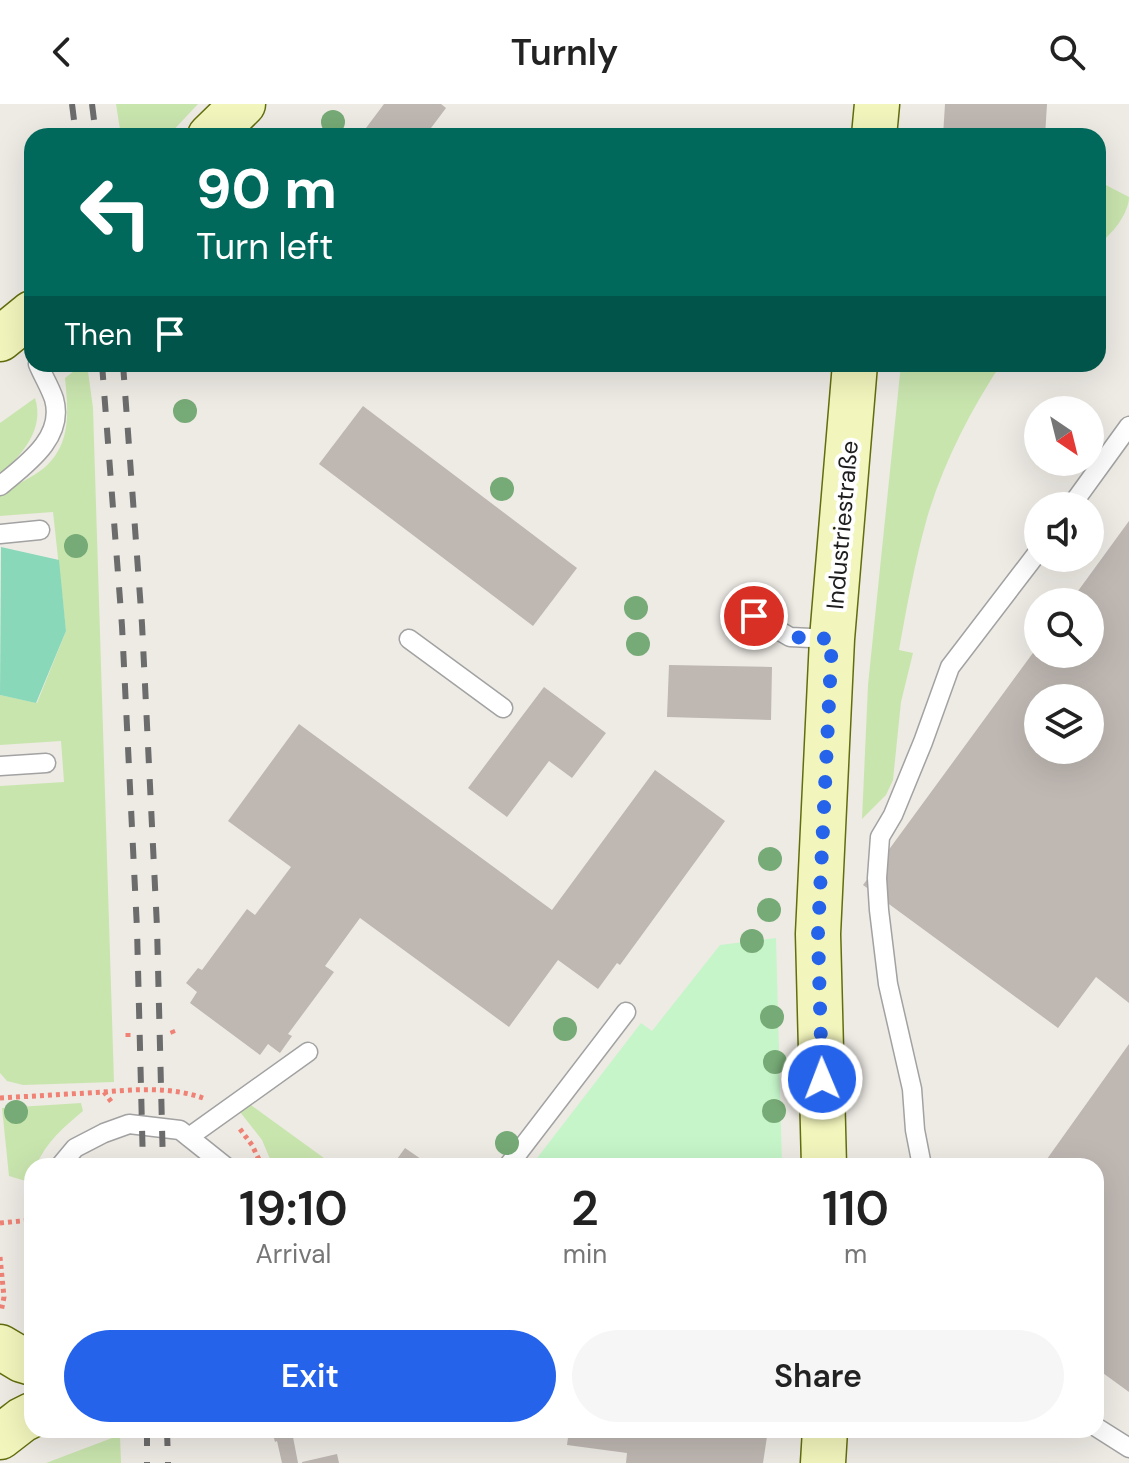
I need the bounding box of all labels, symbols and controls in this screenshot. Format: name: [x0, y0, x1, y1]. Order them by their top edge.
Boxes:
text: Turnly: [511, 29, 618, 76]
icon: back: [40, 30, 84, 74]
icon: search: [1045, 30, 1089, 74]
text: 90 m: [196, 152, 337, 225]
icon: left: [64, 160, 168, 264]
text: Turn left: [196, 223, 333, 270]
icon: arrive: [148, 312, 192, 356]
text: Then: [64, 315, 132, 354]
north arrow: [1024, 396, 1104, 476]
map controls: [1024, 396, 1104, 764]
street label: Industriestraße: [819, 439, 865, 611]
button: sound: [1024, 492, 1104, 572]
pin: [720, 582, 788, 650]
button: search: [1024, 588, 1104, 668]
icon: arrive: [732, 594, 776, 638]
button: layers: [1024, 684, 1104, 764]
position arrow: [780, 1037, 864, 1121]
text: 19:10: [239, 1177, 348, 1240]
text: 2: [571, 1177, 599, 1240]
text: 110: [822, 1177, 889, 1240]
text: Arrival: [256, 1237, 331, 1271]
text: min: [563, 1237, 607, 1271]
text: m: [844, 1237, 867, 1271]
button: Exit: [64, 1330, 556, 1422]
button: Share: [572, 1330, 1064, 1422]

